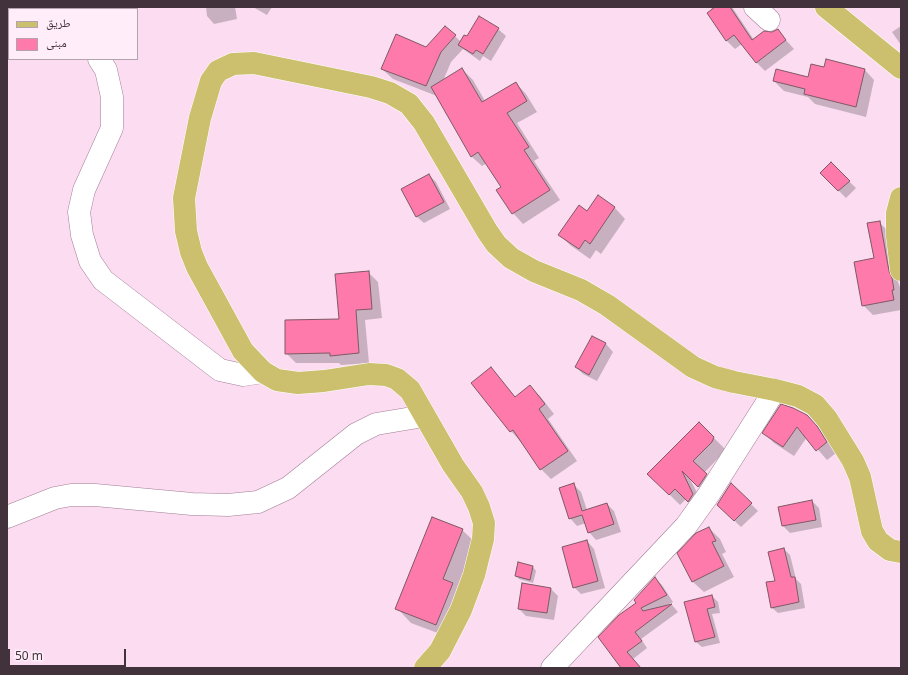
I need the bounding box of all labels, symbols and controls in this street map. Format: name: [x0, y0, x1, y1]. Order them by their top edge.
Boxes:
legend: [8, 8, 138, 60]
text: طريق: [46, 14, 71, 31]
text: مبنى: [46, 34, 67, 51]
scale bar: [10, 641, 128, 667]
text: 50 m: [15, 647, 43, 664]

